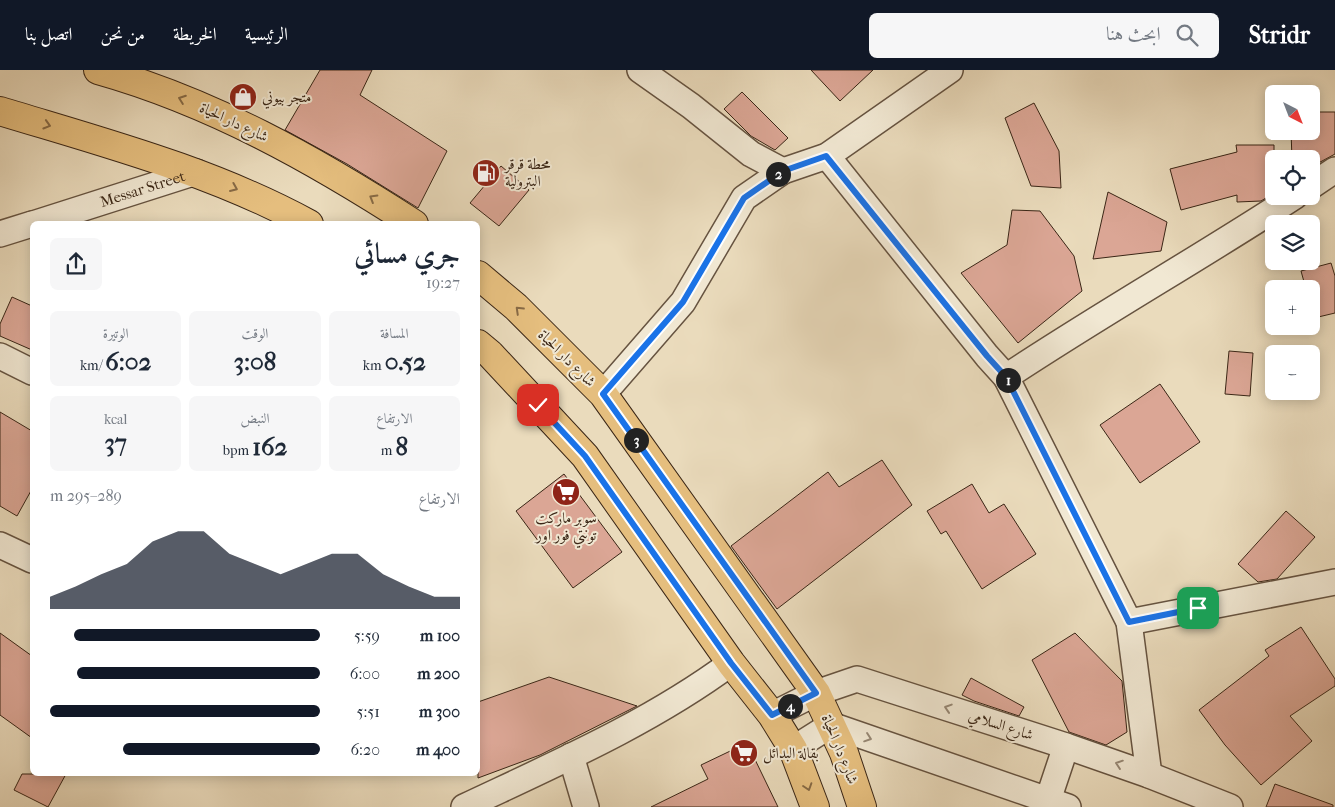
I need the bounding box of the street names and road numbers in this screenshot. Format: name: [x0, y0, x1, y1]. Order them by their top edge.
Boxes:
street label: شارع دار الحياة: [195, 98, 271, 149]
street label: Messar Street: [98, 167, 188, 211]
street label: شارع دار الحياة: [532, 326, 599, 393]
street label: شارع السلامي: [965, 706, 1036, 748]
street label: شارع دار الحياة: [814, 711, 862, 788]

